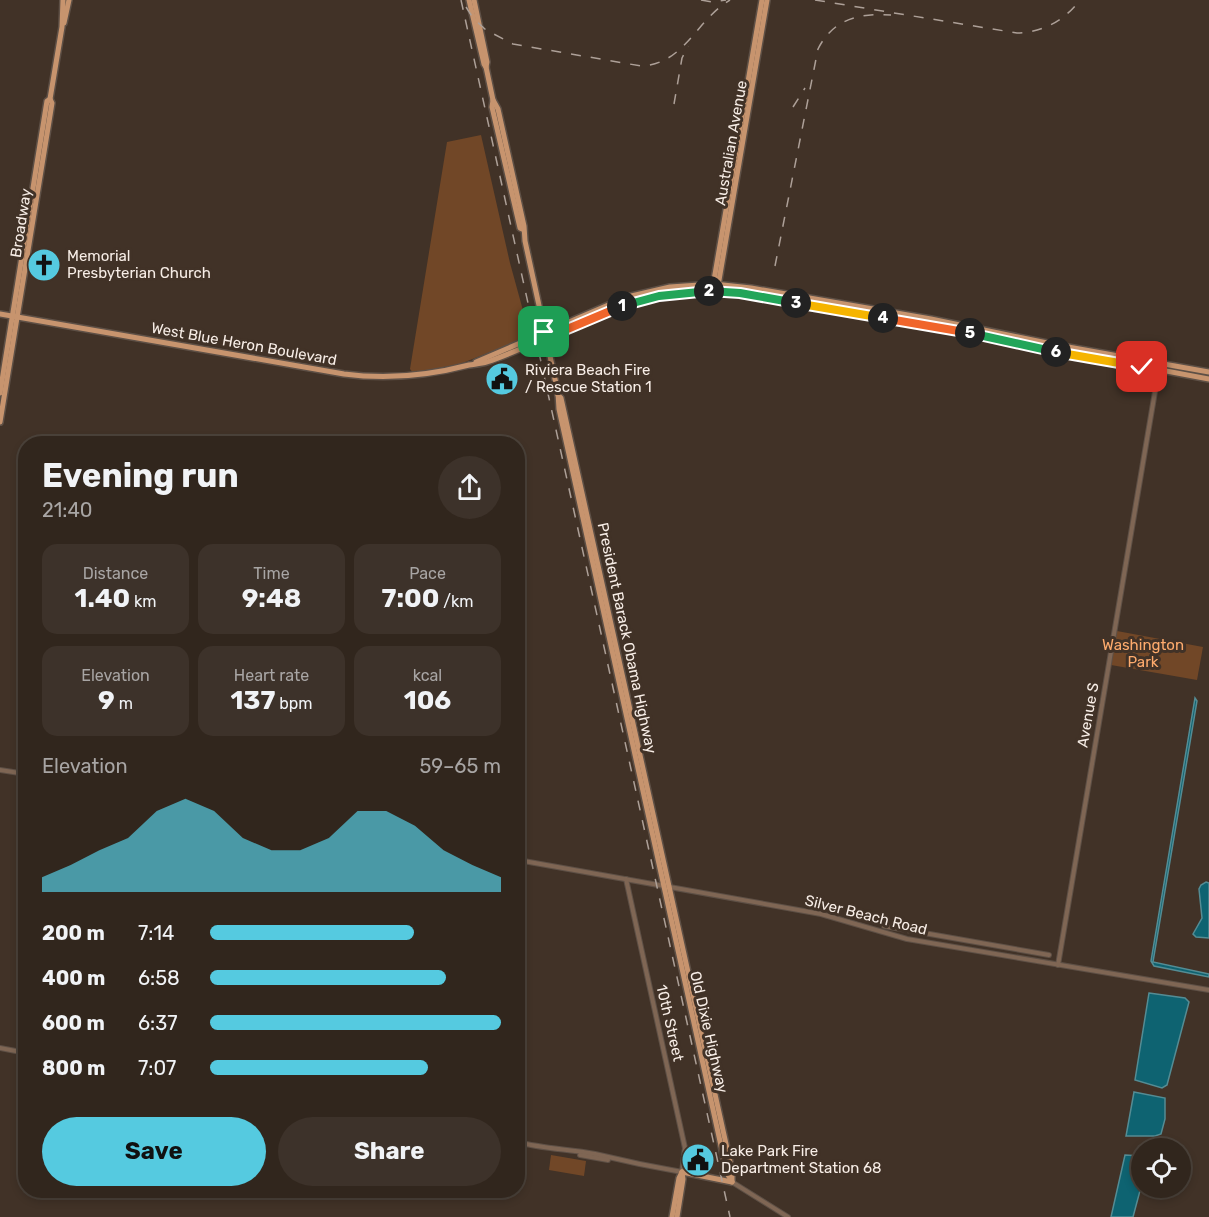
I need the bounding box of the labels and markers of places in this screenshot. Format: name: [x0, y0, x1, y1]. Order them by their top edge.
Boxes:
church icon: Memorial Presbyterian Church: [26, 247, 62, 283]
place label: Memorial Presbyterian Church: [67, 247, 211, 282]
pin: 2: [694, 276, 724, 306]
pin: 3: [781, 288, 811, 318]
pin: 1: [607, 291, 637, 321]
pin: 4: [868, 303, 898, 333]
pin: [518, 306, 569, 357]
pin: 5: [955, 318, 985, 348]
pin: 6: [1041, 337, 1071, 367]
pin: [1116, 341, 1167, 392]
public building icon: Riviera Beach Fire / Rescue Station 1: [484, 361, 520, 397]
place label: Riviera Beach Fire / Rescue Station 1: [525, 361, 652, 396]
public building icon: Lake Park Fire Department Station 68: [680, 1142, 716, 1178]
place label: Lake Park Fire Department Station 68: [721, 1142, 882, 1177]

